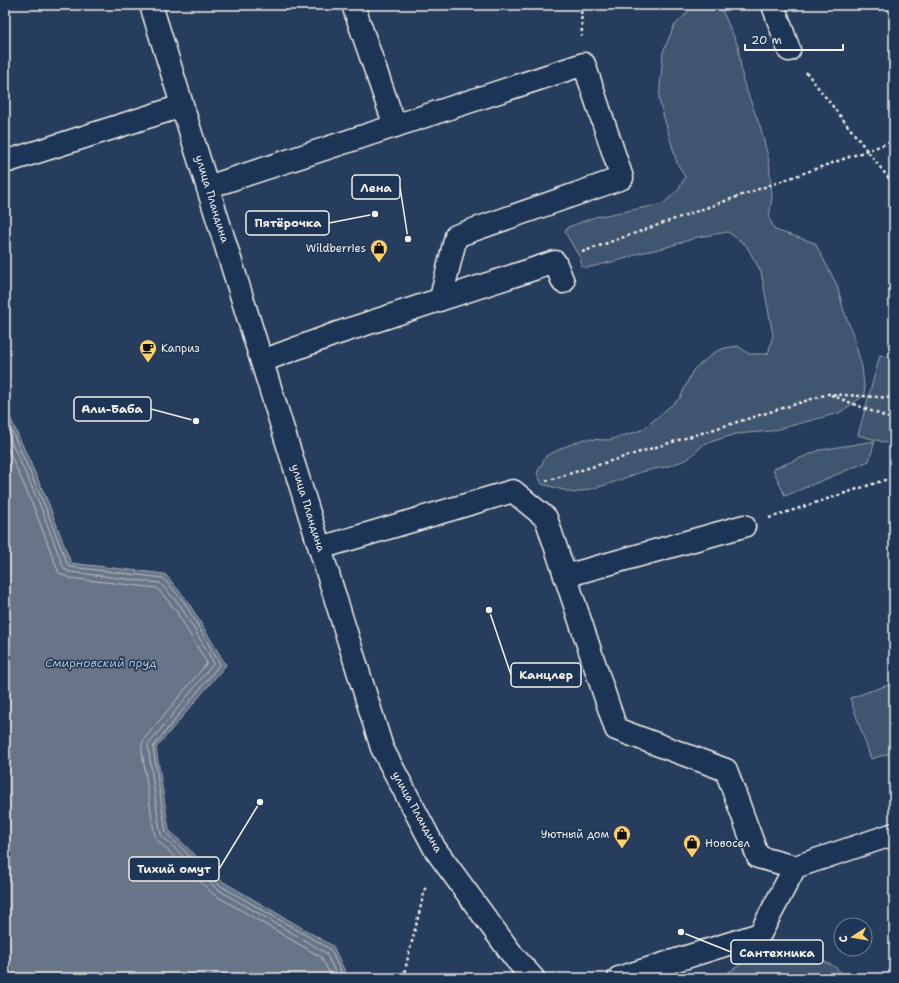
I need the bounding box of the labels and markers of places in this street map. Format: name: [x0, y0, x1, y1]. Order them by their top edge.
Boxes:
callout: Лена: [352, 175, 400, 199]
callout: Пятёрочка: [246, 211, 329, 235]
shop icon: Wildberries: [369, 238, 389, 263]
place label: Wildberries: [306, 241, 366, 256]
cafe icon: Каприз: [138, 338, 158, 363]
place label: Каприз: [161, 341, 200, 356]
callout: Али-Баба: [74, 397, 151, 421]
callout: Канцлер: [511, 663, 581, 687]
shop icon: Уютный дом: [612, 824, 632, 849]
place label: Уютный дом: [541, 827, 609, 842]
shop icon: Новосел: [682, 833, 702, 858]
place label: Новосел: [705, 836, 750, 851]
callout: Тихий омут: [129, 857, 219, 881]
callout: Сантехника: [731, 940, 823, 964]

